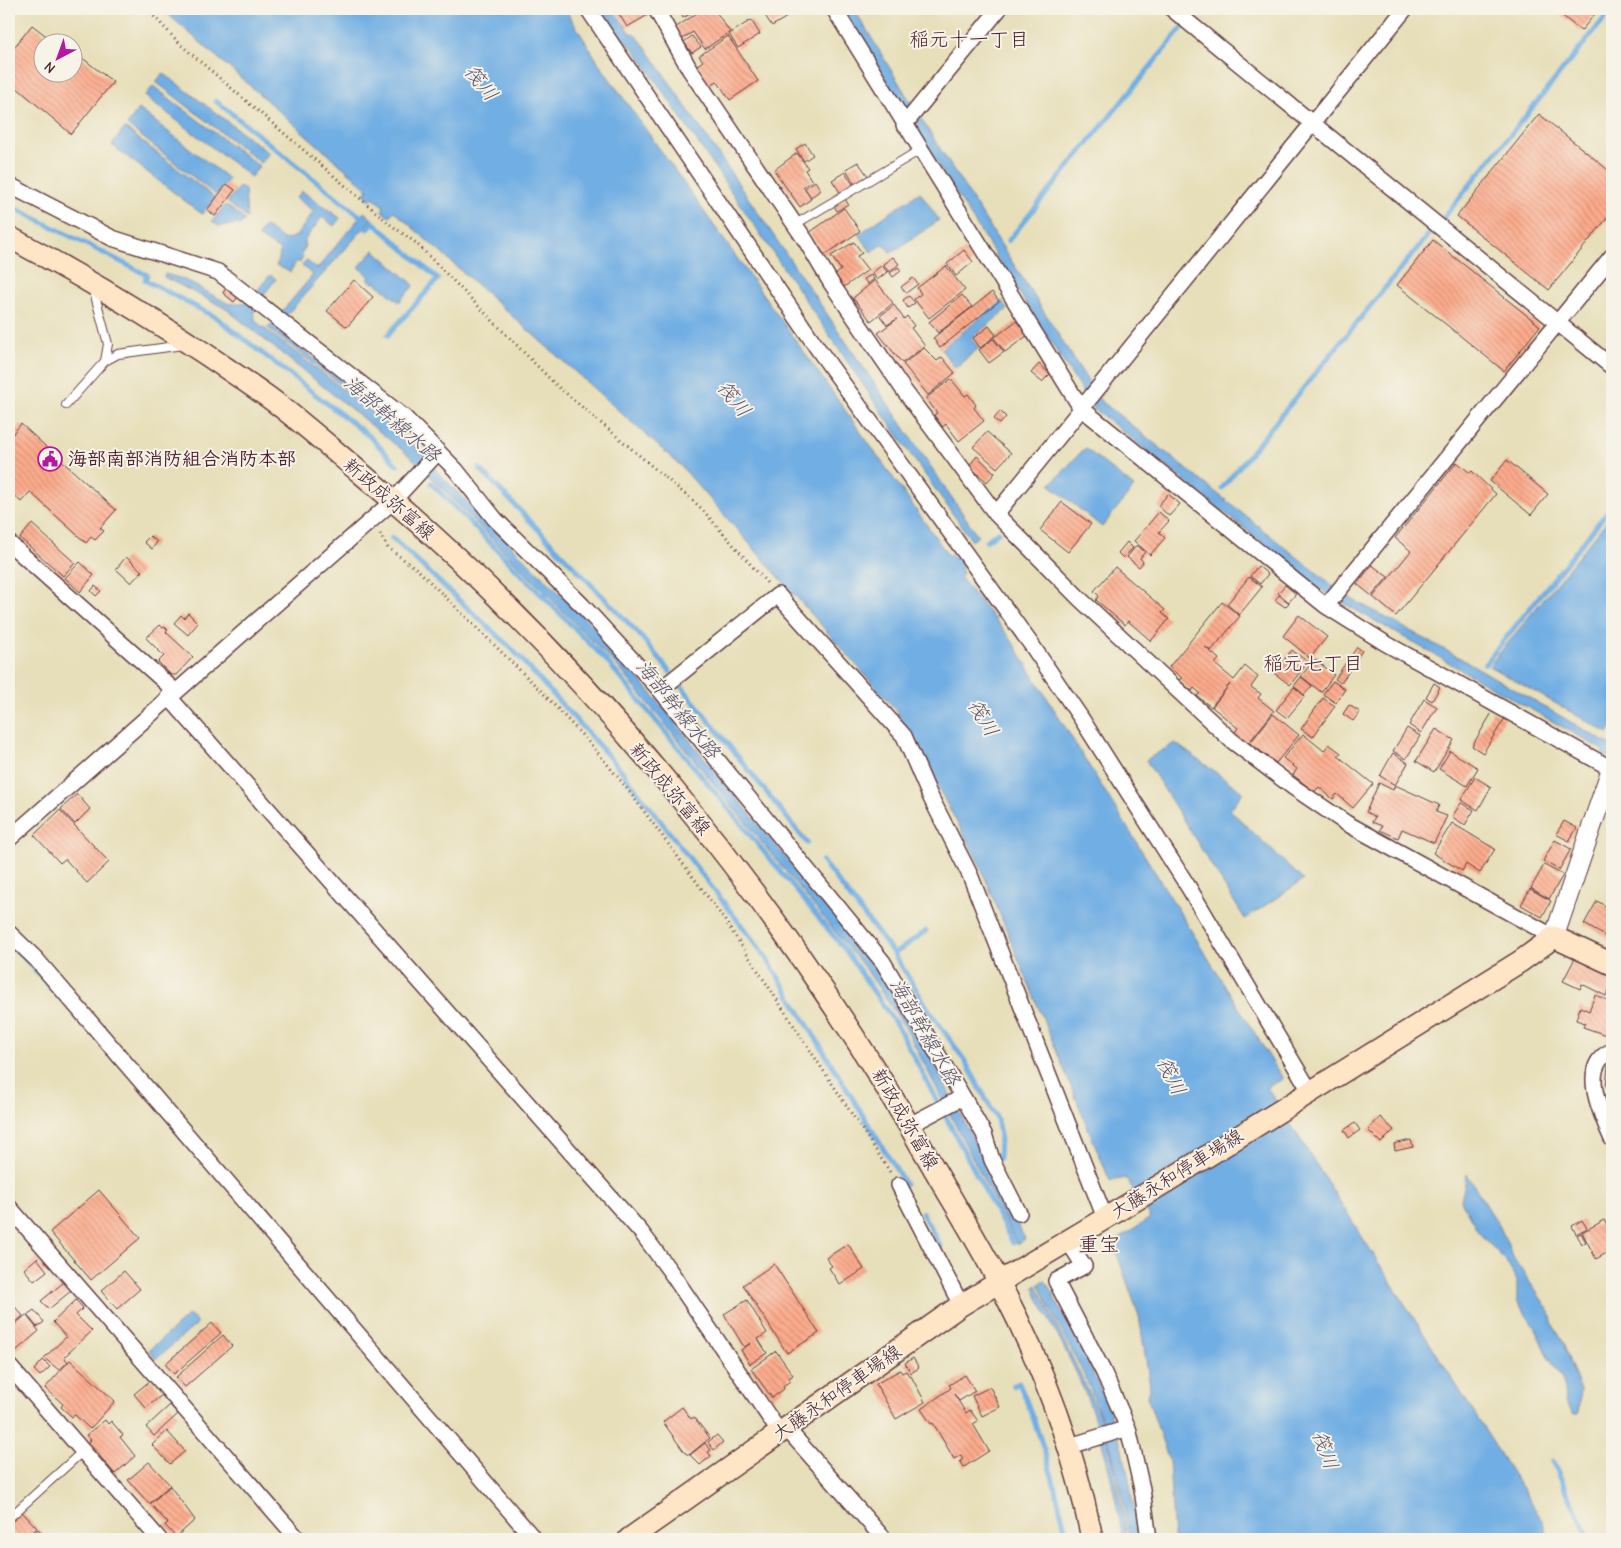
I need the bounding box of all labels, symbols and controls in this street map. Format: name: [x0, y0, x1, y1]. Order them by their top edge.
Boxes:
district label: 稲元十一丁目: [909, 28, 1029, 51]
north arrow: [32, 32, 82, 82]
text: N: [41, 58, 59, 77]
water label: 筏川: [459, 60, 503, 106]
water label: 海部幹線水路: [339, 371, 446, 468]
water label: 筏川: [712, 376, 756, 422]
public building icon: 海部南部消防組合消防本部: [37, 446, 63, 472]
place label: 海部南部消防組合消防本部: [68, 448, 296, 470]
street label: 新政成弥富線: [339, 453, 439, 545]
district label: 稲元七丁目: [1263, 652, 1363, 675]
water label: 海部幹線水路: [631, 655, 725, 764]
water label: 筏川: [963, 695, 1003, 741]
street label: 新政成弥富線: [625, 738, 715, 840]
water label: 海部幹線水路: [885, 974, 965, 1091]
water label: 筏川: [1152, 1053, 1190, 1099]
street label: 新政成弥富線: [867, 1064, 943, 1174]
street label: 大藤永和停車場線: [1107, 1124, 1247, 1224]
district label: 重宝: [1078, 1232, 1120, 1256]
street label: 大藤永和停車場線: [768, 1340, 906, 1446]
water label: 筏川: [1307, 1427, 1343, 1473]

